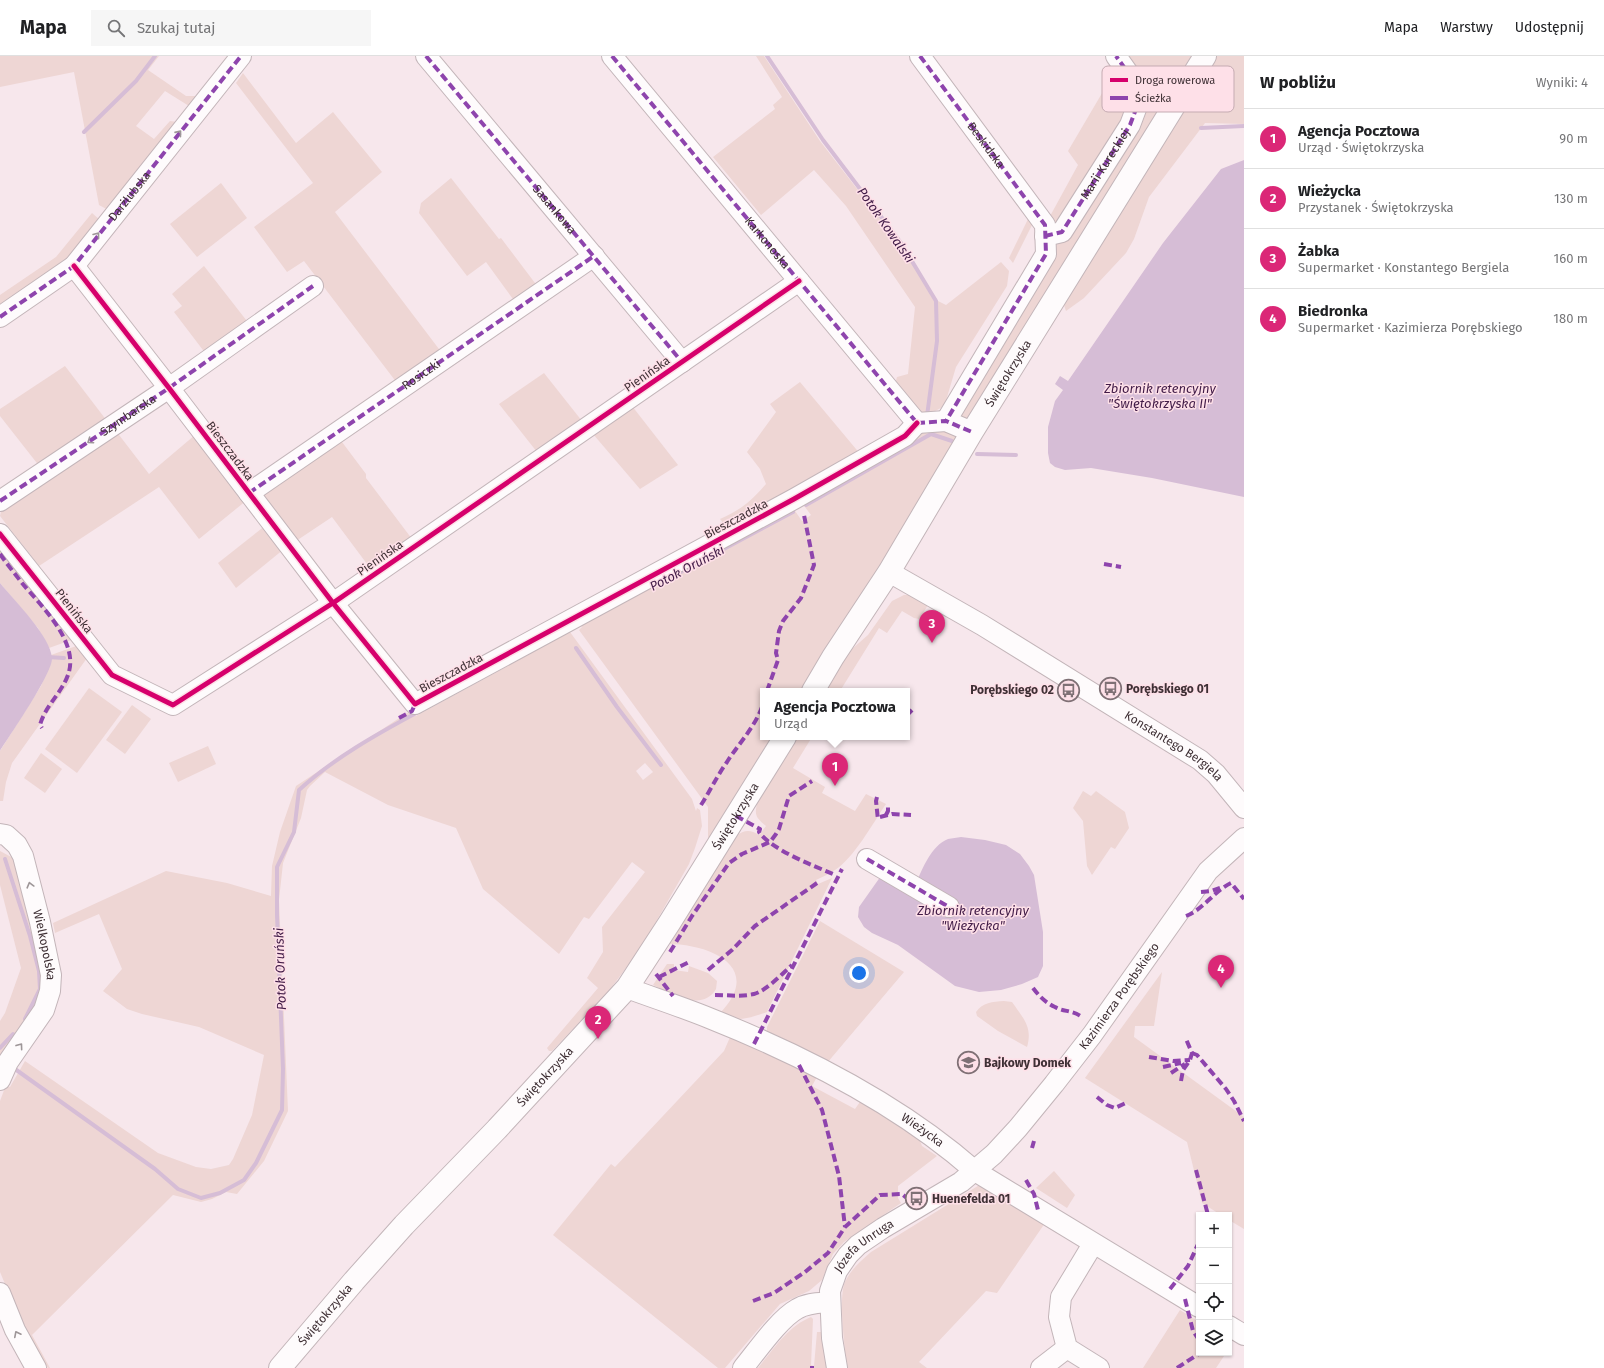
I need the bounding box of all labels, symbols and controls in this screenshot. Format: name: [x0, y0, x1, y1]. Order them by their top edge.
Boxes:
search box: [91, 10, 371, 46]
text: Mapa: [20, 16, 67, 39]
icon: search: [105, 17, 127, 39]
text: Szukaj tutaj: [137, 19, 215, 37]
text: Mapa: [1384, 19, 1418, 36]
text: Warstwy: [1440, 19, 1493, 36]
text: Udostępnij: [1515, 19, 1584, 36]
legend: [1102, 66, 1234, 112]
text: W pobliżu: [1260, 72, 1336, 93]
text: Droga rowerowa: [1135, 74, 1215, 87]
text: Wyniki: 4: [1536, 75, 1588, 90]
text: Ścieżka: [1135, 91, 1172, 105]
street label: Beskidzka: [964, 119, 1008, 171]
text: Agencja Pocztowa: [1298, 122, 1420, 140]
street label: Marii Kureckiej: [1078, 126, 1133, 202]
one-way arrow: [174, 131, 181, 138]
text: 1: [1270, 131, 1276, 146]
text: 90 m: [1559, 131, 1588, 146]
text: Urząd · Świętokrzyska: [1298, 140, 1424, 155]
street label: Darżlubska: [105, 169, 154, 224]
street label: Sasankowa: [530, 182, 579, 237]
text: Wieżycka: [1298, 182, 1361, 200]
water label: Potok Kowalski: [854, 184, 918, 266]
text: 2: [1270, 191, 1276, 206]
text: 130 m: [1554, 191, 1588, 206]
text: Przystanek · Świętokrzyska: [1298, 200, 1454, 215]
street label: Karkonoska: [742, 214, 793, 272]
one-way arrow: [93, 232, 100, 239]
text: Żabka: [1298, 242, 1339, 260]
text: 3: [1270, 251, 1276, 266]
text: 160 m: [1554, 251, 1588, 266]
text: Supermarket · Konstantego Bergiela: [1298, 260, 1509, 275]
text: Biedronka: [1298, 302, 1368, 320]
text: 4: [1269, 311, 1277, 326]
text: 180 m: [1553, 311, 1588, 326]
text: Supermarket · Kazimierza Porębskiego: [1298, 320, 1523, 335]
street label: Świętokrzyska: [982, 337, 1034, 409]
street label: Pienińska: [622, 353, 672, 395]
street label: Rosiczki: [399, 357, 443, 393]
water label: Zbiornik retencyjny "Świętokrzyska II": [1103, 381, 1217, 411]
street label: Szymbarska: [98, 392, 159, 439]
street label: Bieszczadzka: [203, 419, 257, 483]
one-way arrow: [87, 436, 94, 444]
street label: Bieszczadzka: [702, 496, 770, 542]
street label: Pienińska: [355, 537, 405, 579]
water label: Potok Oruński: [647, 542, 727, 594]
street label: Pienińska: [52, 586, 96, 636]
pin: 3: [919, 610, 945, 643]
street label: Bieszczadzka: [417, 650, 485, 696]
bus stop icon: Porębskiego 01: [1098, 676, 1124, 702]
bus stop icon: Porębskiego 02: [1056, 677, 1082, 703]
place label: Porębskiego 01: [1126, 682, 1209, 696]
place label: Porębskiego 02: [970, 683, 1054, 697]
popup: [760, 688, 910, 740]
text: Agencja Pocztowa: [774, 698, 896, 716]
street label: Konstantego Bergiela: [1122, 708, 1226, 784]
text: Urząd: [774, 716, 808, 731]
pin: 1: [822, 753, 848, 786]
street label: Świętokrzyska: [709, 780, 762, 852]
one-way arrow: [26, 882, 35, 889]
water label: Zbiornik retencyjny "Wieżycka": [916, 903, 1030, 933]
street label: Wielkopolska: [30, 908, 58, 981]
water label: Potok Oruński: [271, 927, 289, 1011]
street label: Kazimierza Porębskiego: [1076, 940, 1162, 1052]
pin: 4: [1208, 955, 1234, 988]
your location: [849, 963, 869, 983]
pin: 2: [585, 1006, 611, 1039]
one-way arrow: [15, 1043, 23, 1050]
street label: Świętokrzyska: [513, 1044, 576, 1109]
school or university icon: Bajkowy Domek: [955, 1050, 981, 1076]
place label: Bajkowy Domek: [984, 1056, 1071, 1070]
street label: Wieżycka: [899, 1110, 947, 1150]
bus stop icon: Huenefelda 01: [903, 1186, 929, 1212]
place label: Huenefelda 01: [932, 1192, 1010, 1206]
map controls: [1196, 1212, 1232, 1356]
button: +: [1196, 1212, 1232, 1248]
street label: Józefa Unruga: [831, 1216, 896, 1275]
button: −: [1196, 1248, 1232, 1284]
street label: Świętokrzyska: [295, 1281, 355, 1348]
button: locate: [1196, 1284, 1232, 1320]
button: layers: [1196, 1320, 1232, 1356]
one-way arrow: [14, 1331, 22, 1338]

